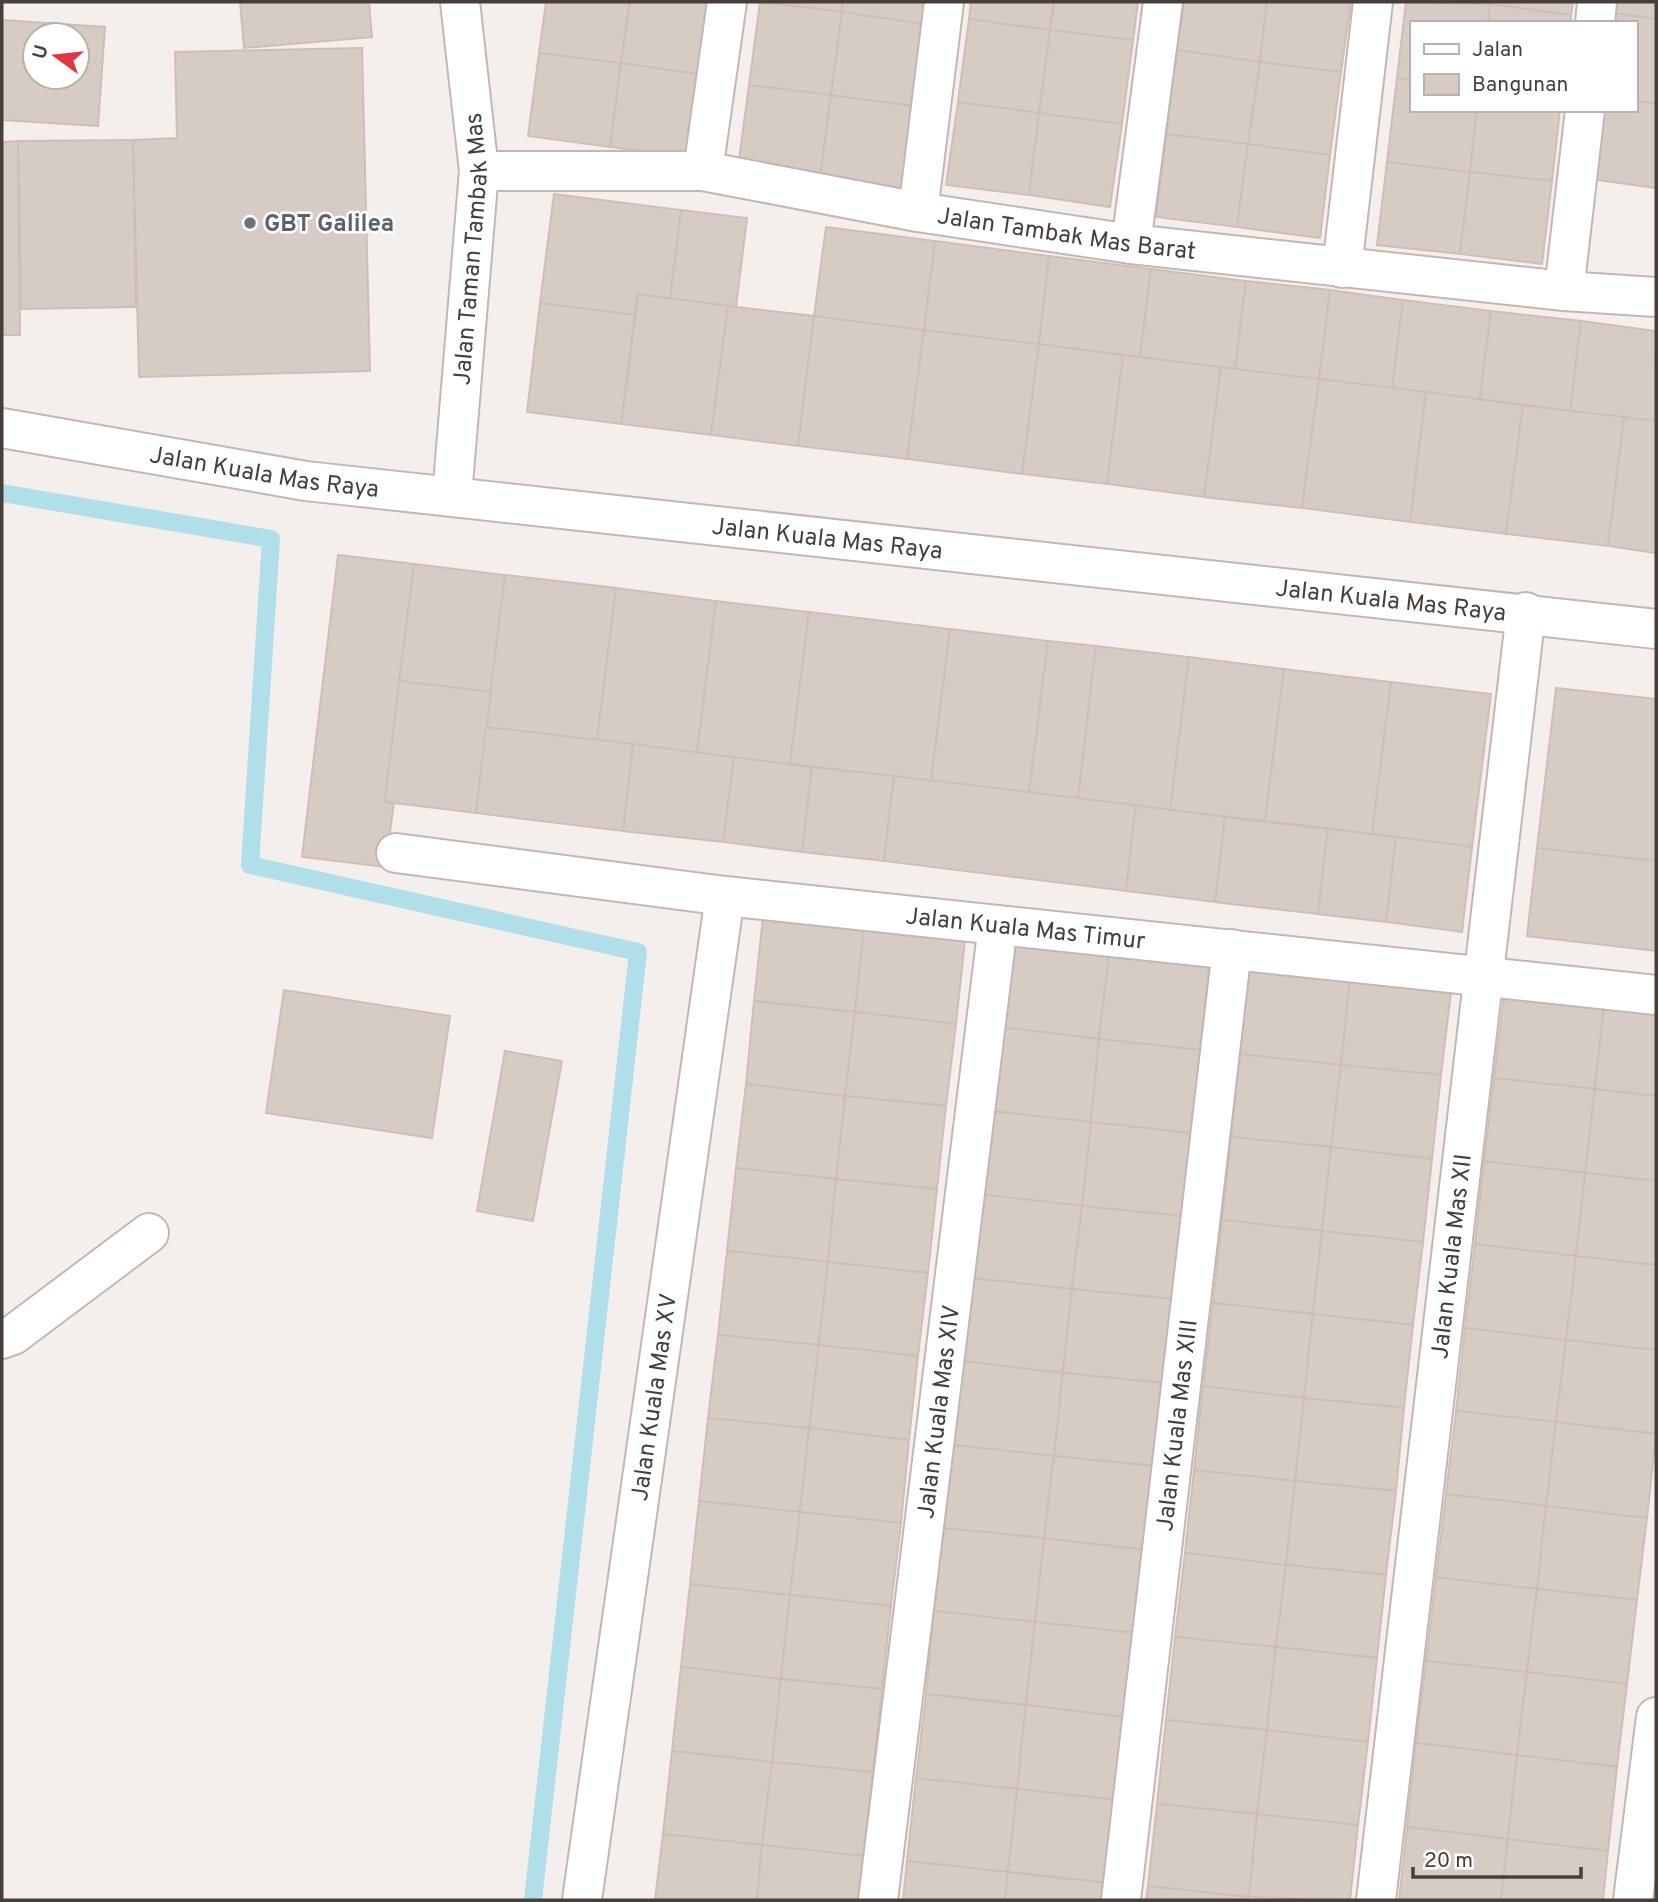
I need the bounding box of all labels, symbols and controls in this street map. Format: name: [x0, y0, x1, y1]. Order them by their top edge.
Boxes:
north arrow: [21, 21, 91, 91]
legend: [1410, 21, 1637, 112]
text: Jalan: [1472, 37, 1523, 64]
text: U: [28, 42, 55, 62]
text: Bangunan: [1472, 72, 1568, 99]
street label: Jalan Taman Tambak Mas: [448, 111, 496, 386]
street label: Jalan Tambak Mas Barat: [935, 202, 1197, 268]
place label: GBT Galilea: [264, 210, 394, 240]
marker: GBT Galilea: [242, 215, 258, 231]
street label: Jalan Kuala Mas Raya: [147, 441, 380, 506]
street label: Jalan Kuala Mas Raya: [710, 513, 944, 568]
street label: Jalan Kuala Mas Raya: [1274, 574, 1508, 629]
street label: Jalan Kuala Mas Timur: [904, 902, 1147, 958]
street label: Jalan Kuala Mas XII: [1426, 1152, 1480, 1361]
street label: Jalan Kuala Mas XV: [626, 1292, 685, 1503]
street label: Jalan Kuala Mas XIV: [912, 1303, 968, 1521]
street label: Jalan Kuala Mas XIII: [1151, 1318, 1206, 1533]
scale bar: [1413, 1836, 1581, 1880]
text: 20 m: [1424, 1848, 1473, 1875]

